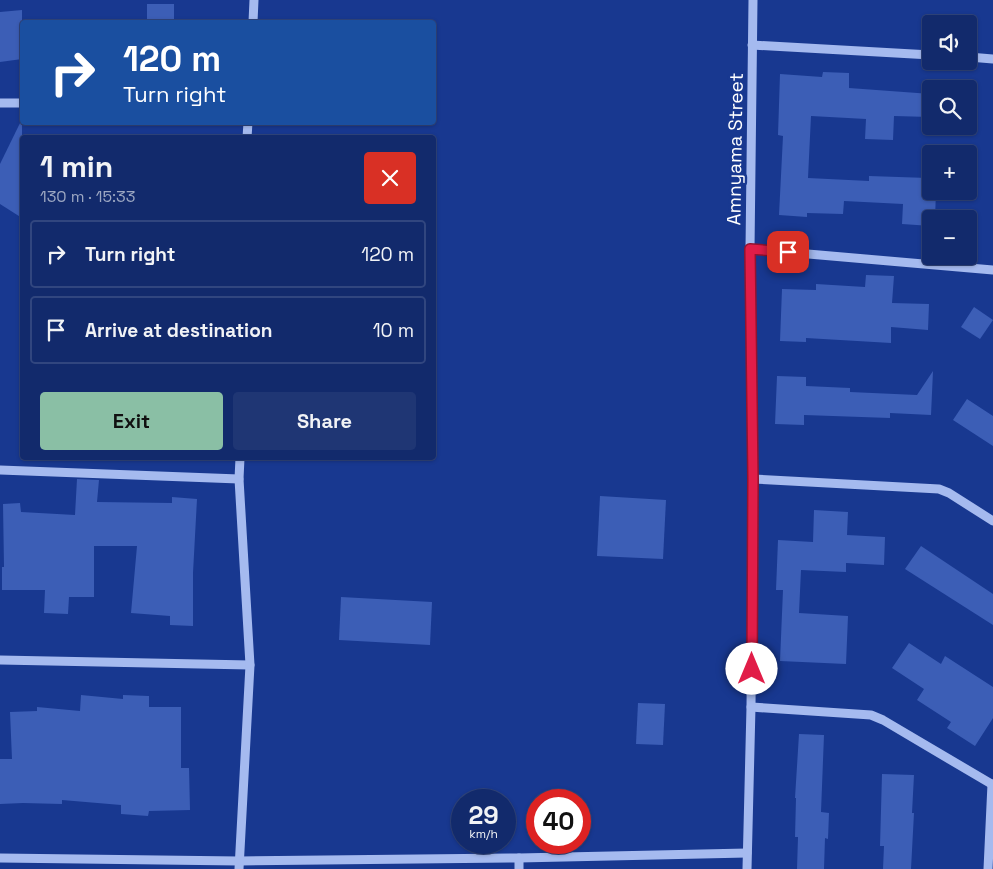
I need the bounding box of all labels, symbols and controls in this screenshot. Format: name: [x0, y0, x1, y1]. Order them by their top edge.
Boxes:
map controls: [922, 15, 977, 265]
button: sound: [922, 15, 977, 70]
text: 120 m: [123, 37, 221, 81]
icon: right: [40, 40, 105, 105]
street label: Amnyama Street: [721, 73, 749, 225]
text: Turn right: [123, 80, 226, 108]
button: search: [922, 80, 977, 135]
button: +: [922, 145, 977, 200]
text: 1 min: [40, 147, 113, 186]
button: close: [364, 152, 416, 204]
text: 130 m · 15:33: [40, 186, 135, 207]
button: −: [922, 210, 977, 265]
pin: [767, 231, 809, 273]
icon: arrive: [774, 238, 802, 266]
icon: right: [42, 240, 70, 268]
text: Turn right: [85, 242, 175, 267]
text: 120 m: [361, 242, 414, 267]
icon: arrive: [42, 316, 70, 344]
text: Arrive at destination: [85, 318, 273, 343]
text: 10 m: [373, 318, 414, 343]
button: Exit: [40, 392, 223, 450]
button: Share: [233, 392, 416, 450]
position arrow: [725, 642, 777, 694]
speed limit sign: 40: [526, 789, 591, 854]
text: 29: [468, 799, 499, 831]
text: km/h: [469, 826, 498, 842]

